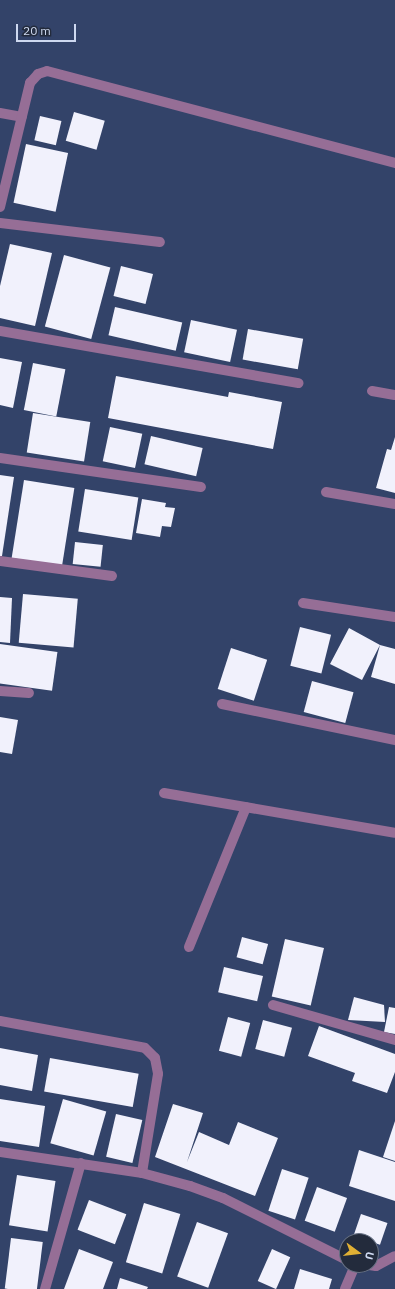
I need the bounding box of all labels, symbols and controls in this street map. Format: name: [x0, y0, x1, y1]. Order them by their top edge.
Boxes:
scale bar: [18, 16, 78, 42]
text: 20 m: [23, 23, 51, 38]
north arrow: [339, 1233, 379, 1273]
text: U: [362, 1250, 377, 1261]

